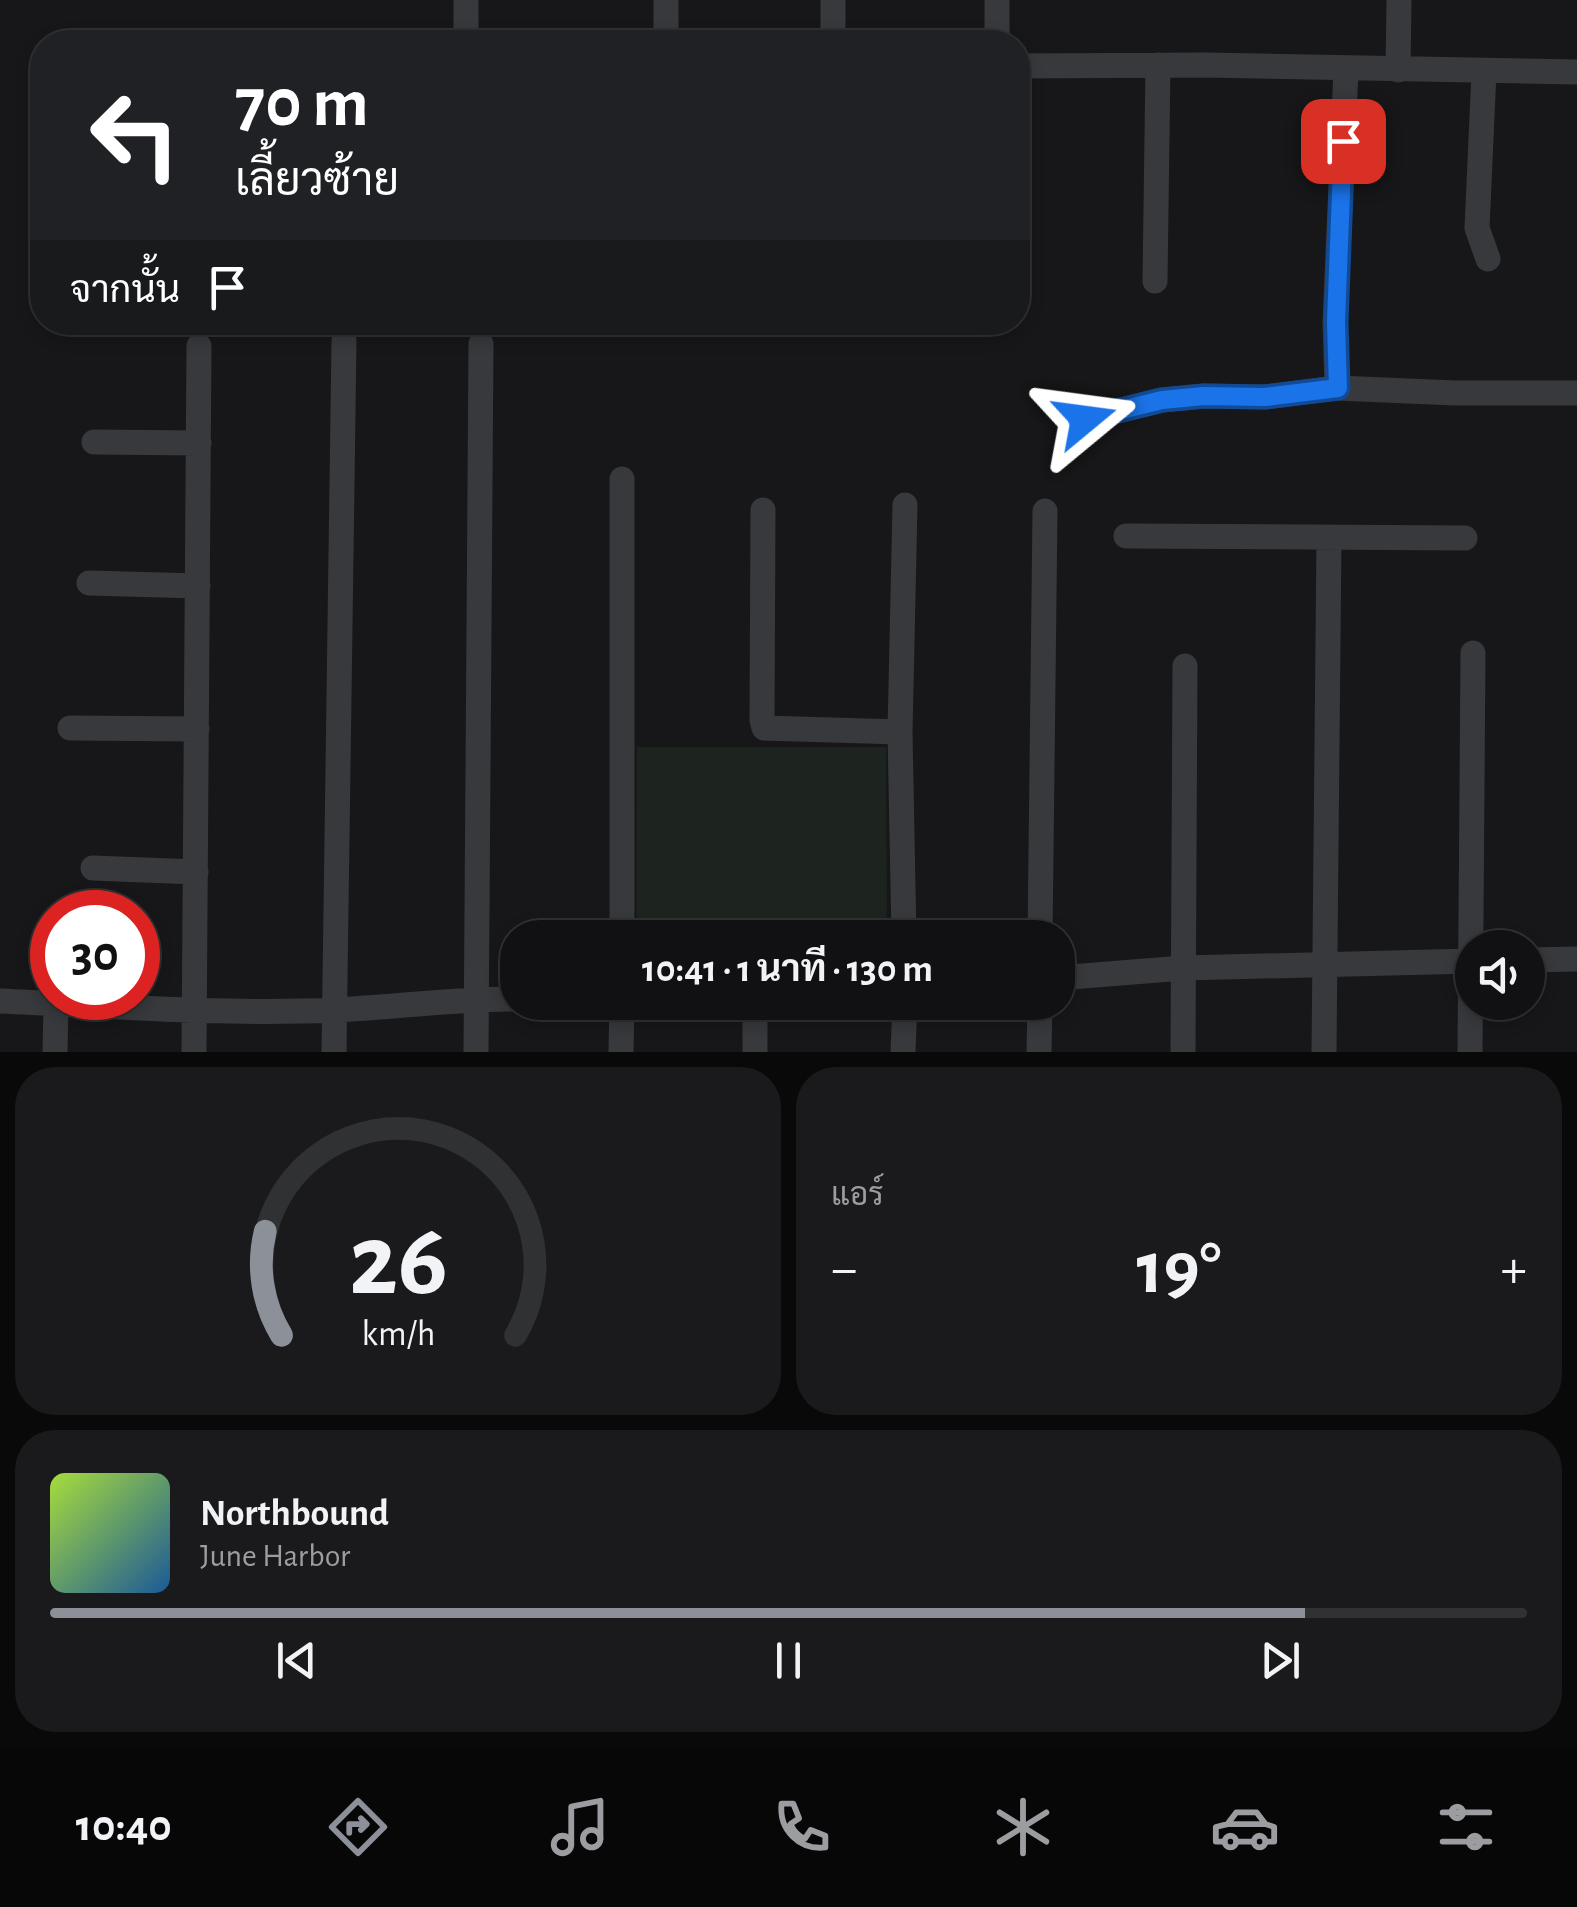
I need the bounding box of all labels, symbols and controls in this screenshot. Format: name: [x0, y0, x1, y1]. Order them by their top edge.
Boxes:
text: 70 m: [235, 69, 369, 139]
icon: left: [70, 70, 200, 200]
pin: [1301, 99, 1386, 184]
icon: arrive: [1316, 114, 1371, 169]
text: เลี้ยวซ้าย: [235, 159, 399, 204]
icon: arrive: [200, 260, 255, 315]
text: จากนั้น: [70, 272, 180, 310]
position arrow: [1033, 367, 1137, 471]
speed limit sign: 30: [30, 890, 160, 1020]
map controls: [1455, 930, 1545, 1020]
button: sound: [1455, 930, 1545, 1020]
text: 10:41 · 1 นาที · 130 m: [642, 951, 933, 989]
text: แอร์: [831, 1179, 884, 1211]
text: 26: [348, 1210, 448, 1314]
text: 19°: [1136, 1232, 1222, 1307]
text: −: [831, 1242, 857, 1297]
text: +: [1501, 1242, 1527, 1297]
text: km/h: [361, 1316, 435, 1352]
text: Northbound: [200, 1495, 389, 1533]
text: June Harbor: [200, 1540, 350, 1572]
icon: previous: [269, 1633, 324, 1688]
icon: pause: [761, 1633, 816, 1688]
icon: next: [1253, 1633, 1308, 1688]
icon: directions: [323, 1792, 393, 1862]
icon: music: [545, 1792, 615, 1862]
icon: phone: [767, 1792, 837, 1862]
icon: climate: [988, 1792, 1058, 1862]
icon: car: [1210, 1792, 1280, 1862]
icon: filters: [1431, 1792, 1501, 1862]
text: 10:40: [76, 1804, 172, 1849]

